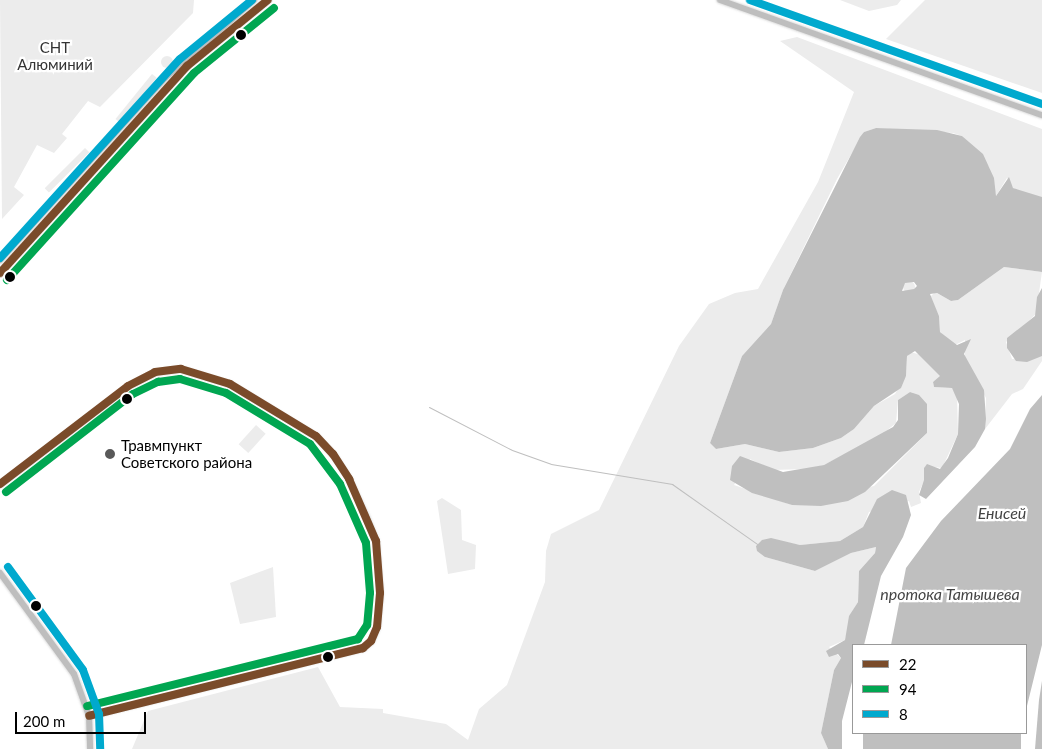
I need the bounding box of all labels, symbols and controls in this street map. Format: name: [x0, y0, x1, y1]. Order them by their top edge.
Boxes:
unlabelled marker: [236, 30, 246, 40]
park label: СНТ Алюминий: [17, 38, 93, 73]
unlabelled marker: [5, 272, 15, 282]
unlabelled marker: [122, 394, 132, 404]
place label: Травмпункт Советского района: [121, 436, 252, 471]
marker: Травмпункт Советского района: [103, 447, 117, 461]
water label: Енисей: [978, 503, 1026, 523]
water label: протока Татышева: [880, 584, 1020, 604]
unlabelled marker: [31, 601, 41, 611]
legend: [852, 644, 1027, 734]
unlabelled marker: [323, 652, 333, 662]
text: 22: [899, 655, 916, 673]
text: 94: [899, 680, 916, 698]
scale bar: [18, 702, 149, 734]
text: 8: [899, 705, 908, 723]
text: 200 m: [23, 712, 65, 730]

